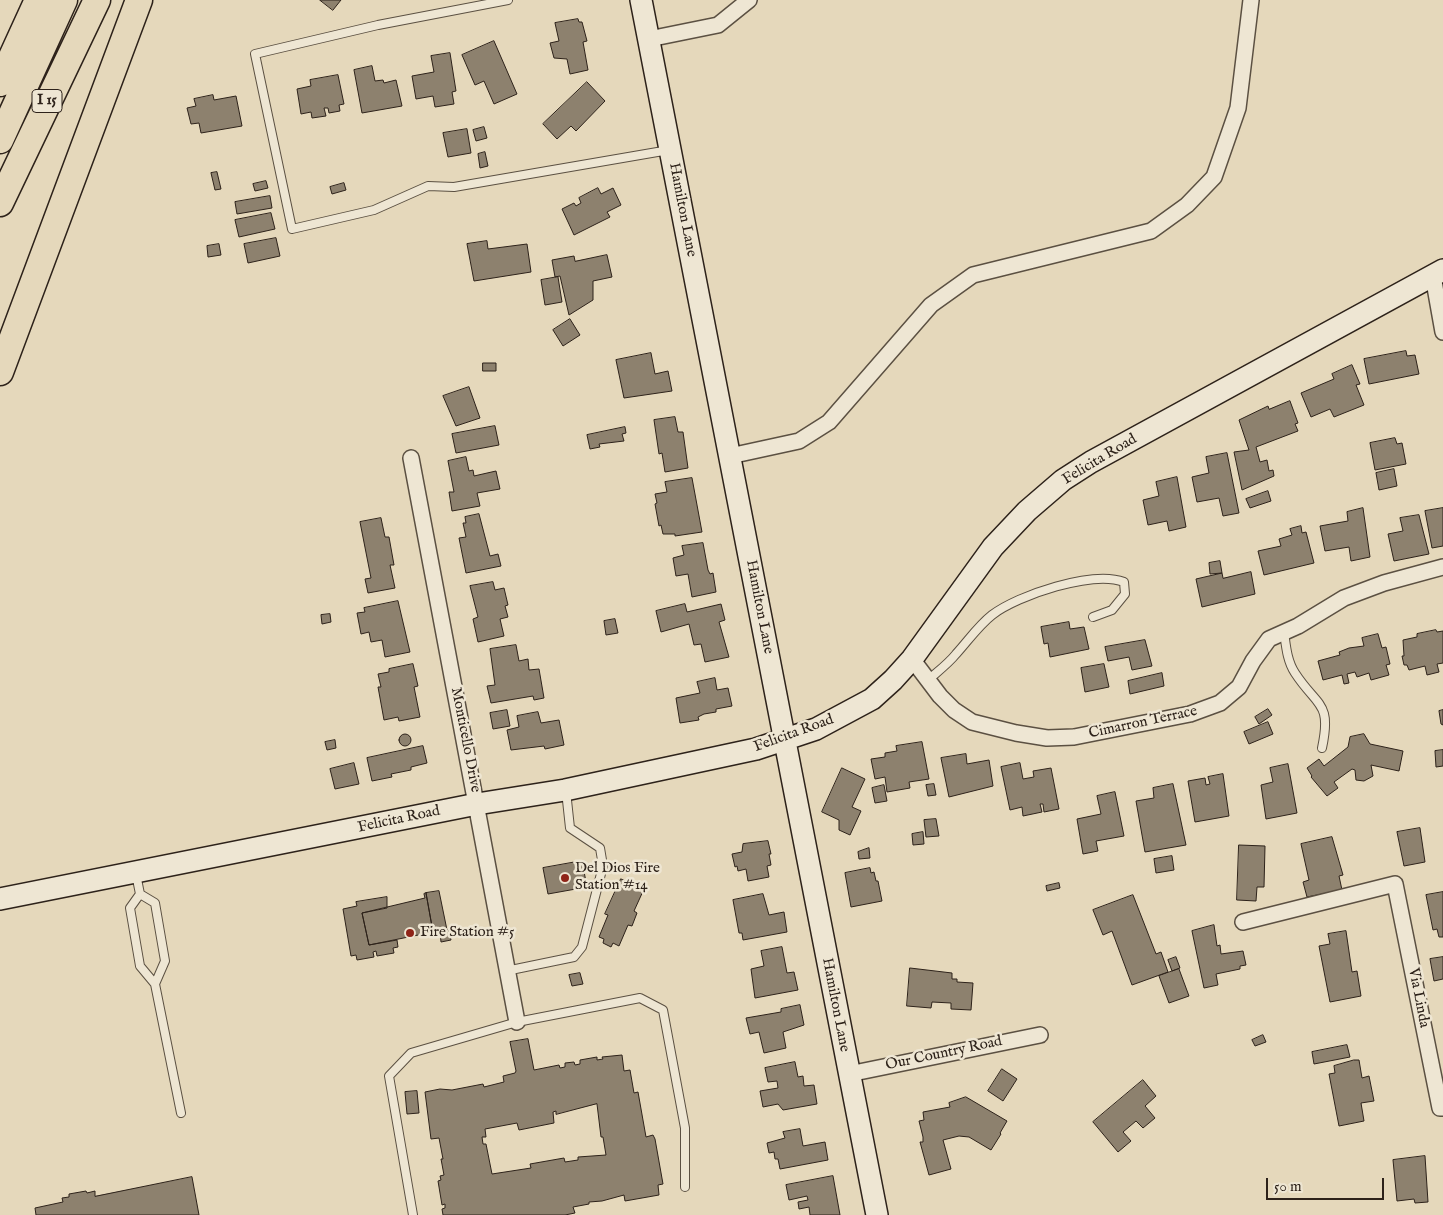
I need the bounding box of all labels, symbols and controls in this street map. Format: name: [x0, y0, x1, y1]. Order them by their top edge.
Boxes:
road number: I 15: [32, 90, 62, 112]
street label: Hamilton Lane: [664, 161, 700, 259]
street label: Felicita Road: [1060, 431, 1140, 489]
street label: Hamilton Lane: [741, 558, 777, 656]
street label: Monticello Drive: [446, 686, 484, 794]
street label: Cimarron Terrace: [1087, 703, 1199, 743]
street label: Felicita Road: [752, 711, 836, 757]
street label: Felicita Road: [356, 803, 442, 837]
place label: Del Dios Fire Station #14: [575, 860, 660, 895]
marker: Del Dios Fire Station #14: [559, 872, 571, 884]
place label: Fire Station #5: [420, 924, 514, 942]
marker: Fire Station #5: [404, 927, 416, 939]
street label: Hamilton Lane: [817, 956, 853, 1054]
street label: Via Linda: [1403, 966, 1433, 1030]
street label: Our Country Road: [884, 1033, 1004, 1075]
scale bar: [1268, 1168, 1386, 1200]
text: 50 m: [1274, 1177, 1302, 1196]

